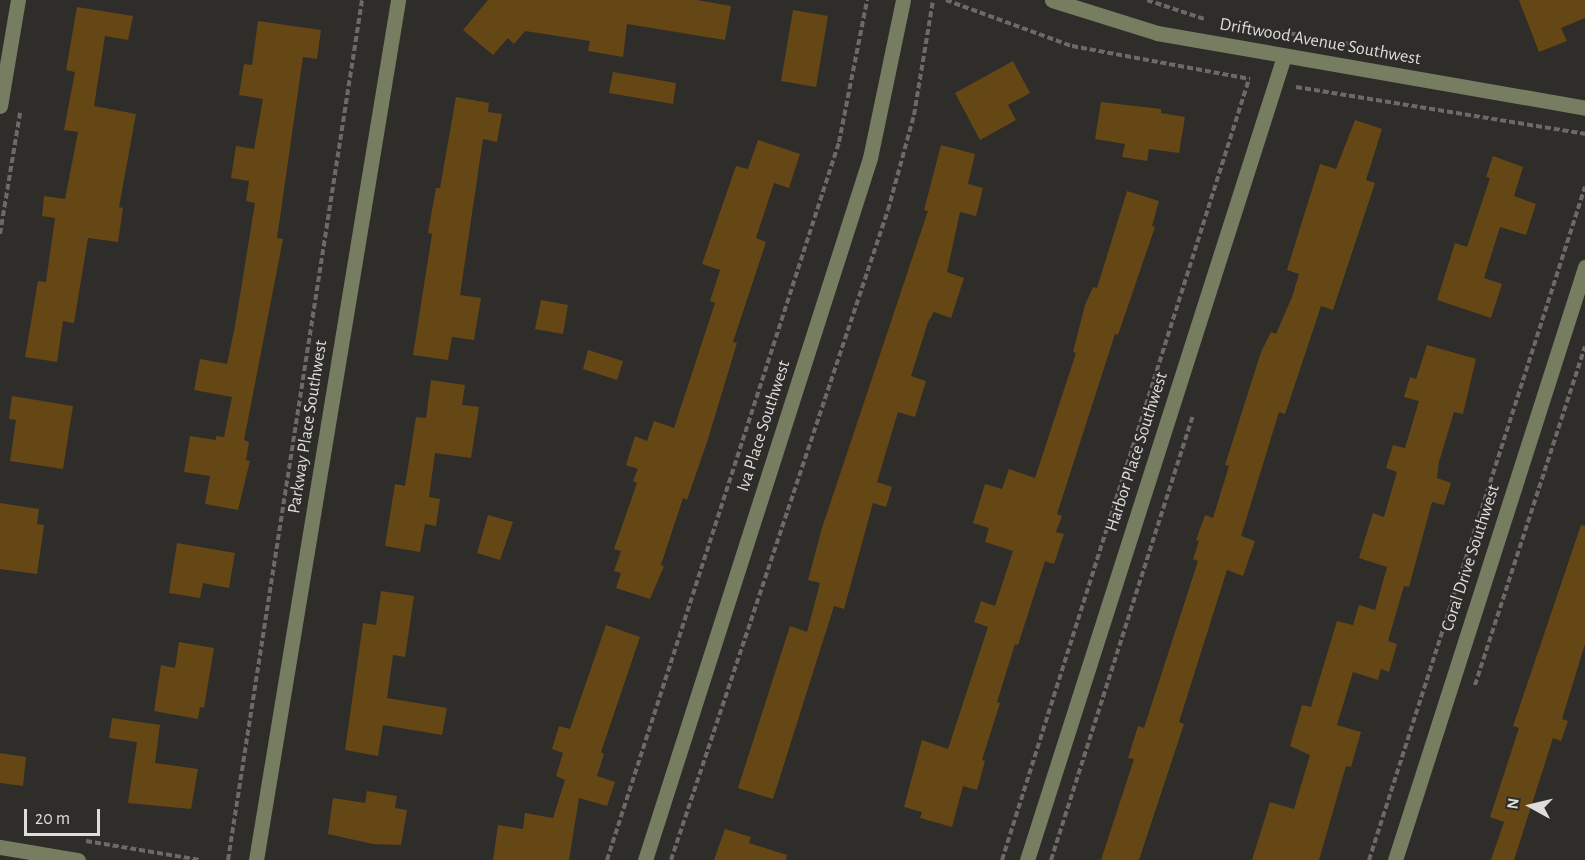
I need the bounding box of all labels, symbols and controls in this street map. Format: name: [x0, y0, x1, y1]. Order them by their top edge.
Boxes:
street label: Driftwood Avenue Southwest: [1218, 14, 1422, 70]
street label: Parkway Place Southwest: [284, 339, 332, 515]
street label: Iva Place Southwest: [733, 358, 795, 494]
street label: Harbor Place Southwest: [1101, 370, 1173, 534]
street label: Coral Drive Southwest: [1437, 482, 1505, 634]
north arrow: [1501, 776, 1561, 836]
scale bar: [27, 797, 104, 835]
text: N: [1504, 797, 1522, 810]
text: 20 m: [35, 810, 70, 828]

